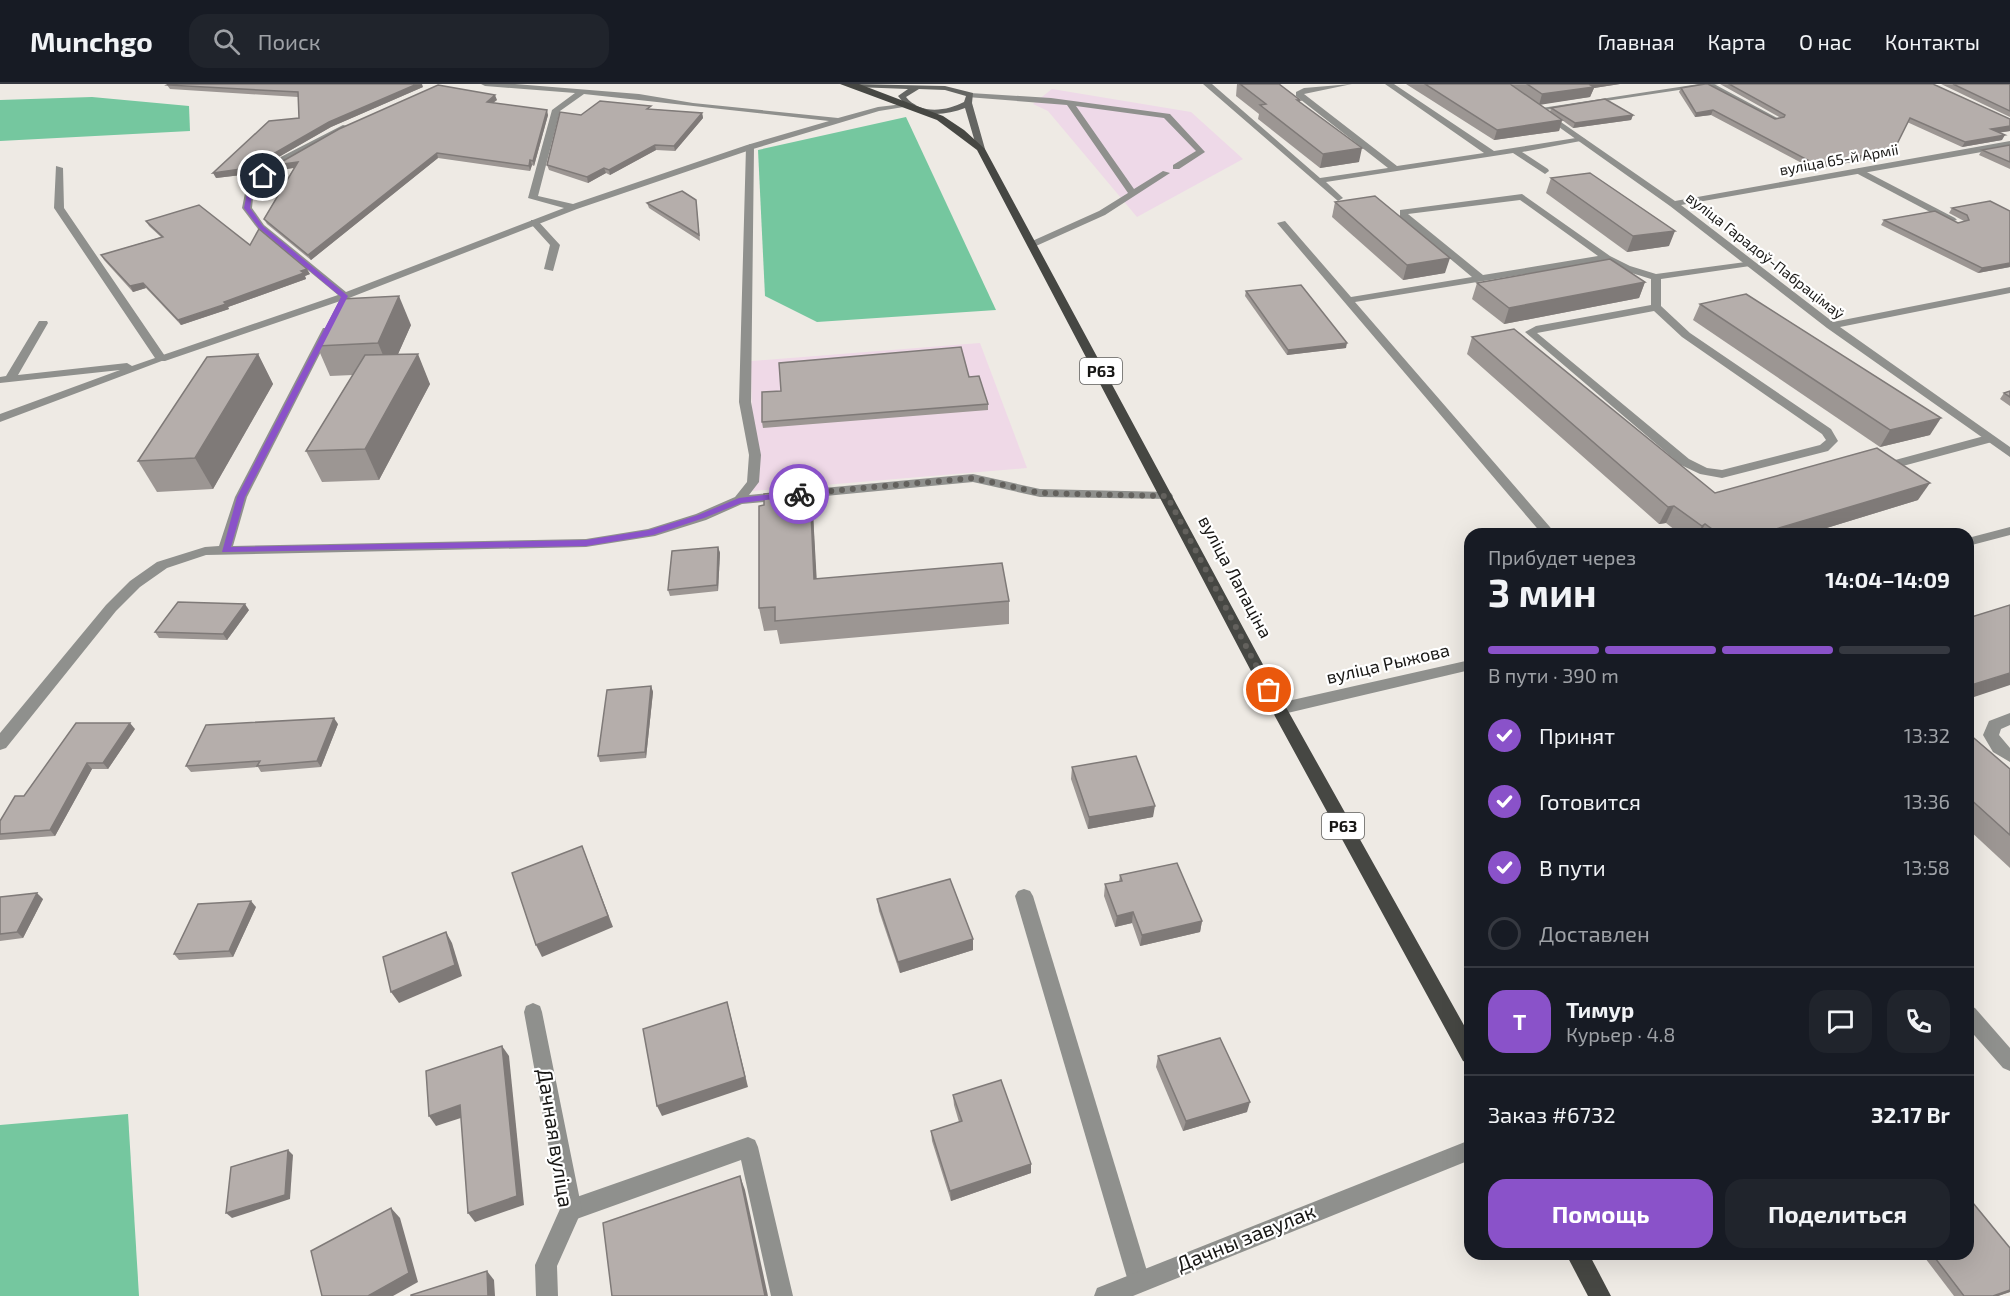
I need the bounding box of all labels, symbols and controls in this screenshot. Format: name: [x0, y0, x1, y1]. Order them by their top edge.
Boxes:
search box: [189, 14, 609, 68]
text: Munchgo: [30, 24, 153, 58]
icon: search: [210, 25, 243, 58]
text: Поиск: [258, 28, 321, 54]
text: Главная: [1598, 29, 1675, 54]
text: Карта: [1708, 29, 1766, 54]
text: О нас: [1799, 29, 1852, 54]
text: Контакты: [1885, 29, 1980, 54]
street label: вуліца 65-й Арміі: [1778, 140, 1900, 179]
pin: [237, 150, 288, 201]
icon: home: [246, 159, 279, 192]
street label: вуліца Гарадоў-Пабрацімаў: [1682, 188, 1848, 323]
road number: Р63: [1080, 358, 1122, 384]
courier: [769, 464, 829, 524]
icon: bike: [783, 478, 816, 511]
street label: вуліца Лапаціна: [1194, 511, 1277, 642]
text: Прибудет через: [1488, 545, 1636, 569]
text: 14:04–14:09: [1825, 566, 1950, 592]
text: 3 мин: [1488, 568, 1597, 615]
street label: вуліца Рыжова: [1324, 638, 1452, 688]
text: В пути · 390 m: [1488, 663, 1619, 687]
pin: [1243, 664, 1294, 715]
icon: bag: [1252, 673, 1285, 706]
icon: check: [1488, 719, 1521, 752]
text: Принят: [1539, 722, 1615, 748]
text: 13:32: [1904, 723, 1950, 747]
icon: check: [1488, 785, 1521, 818]
text: Готовится: [1539, 788, 1641, 814]
text: 13:36: [1904, 789, 1950, 813]
road number: Р63: [1322, 813, 1364, 839]
icon: check: [1488, 851, 1521, 884]
text: В пути: [1539, 854, 1606, 880]
text: 13:58: [1903, 855, 1950, 879]
text: Доставлен: [1539, 920, 1650, 946]
button: chat: [1809, 990, 1872, 1053]
button: phone: [1887, 990, 1950, 1053]
text: Тимур: [1566, 996, 1634, 1022]
text: Т: [1513, 1008, 1526, 1034]
text: Курьер · 4.8: [1566, 1022, 1675, 1046]
street label: Дачная вуліца: [532, 1067, 580, 1209]
text: Заказ #6732: [1488, 1101, 1616, 1127]
text: 32.17 Br: [1871, 1101, 1950, 1127]
button: Помощь: [1488, 1179, 1713, 1248]
button: Поделиться: [1725, 1179, 1950, 1248]
street label: Дачны завулак: [1172, 1197, 1319, 1277]

